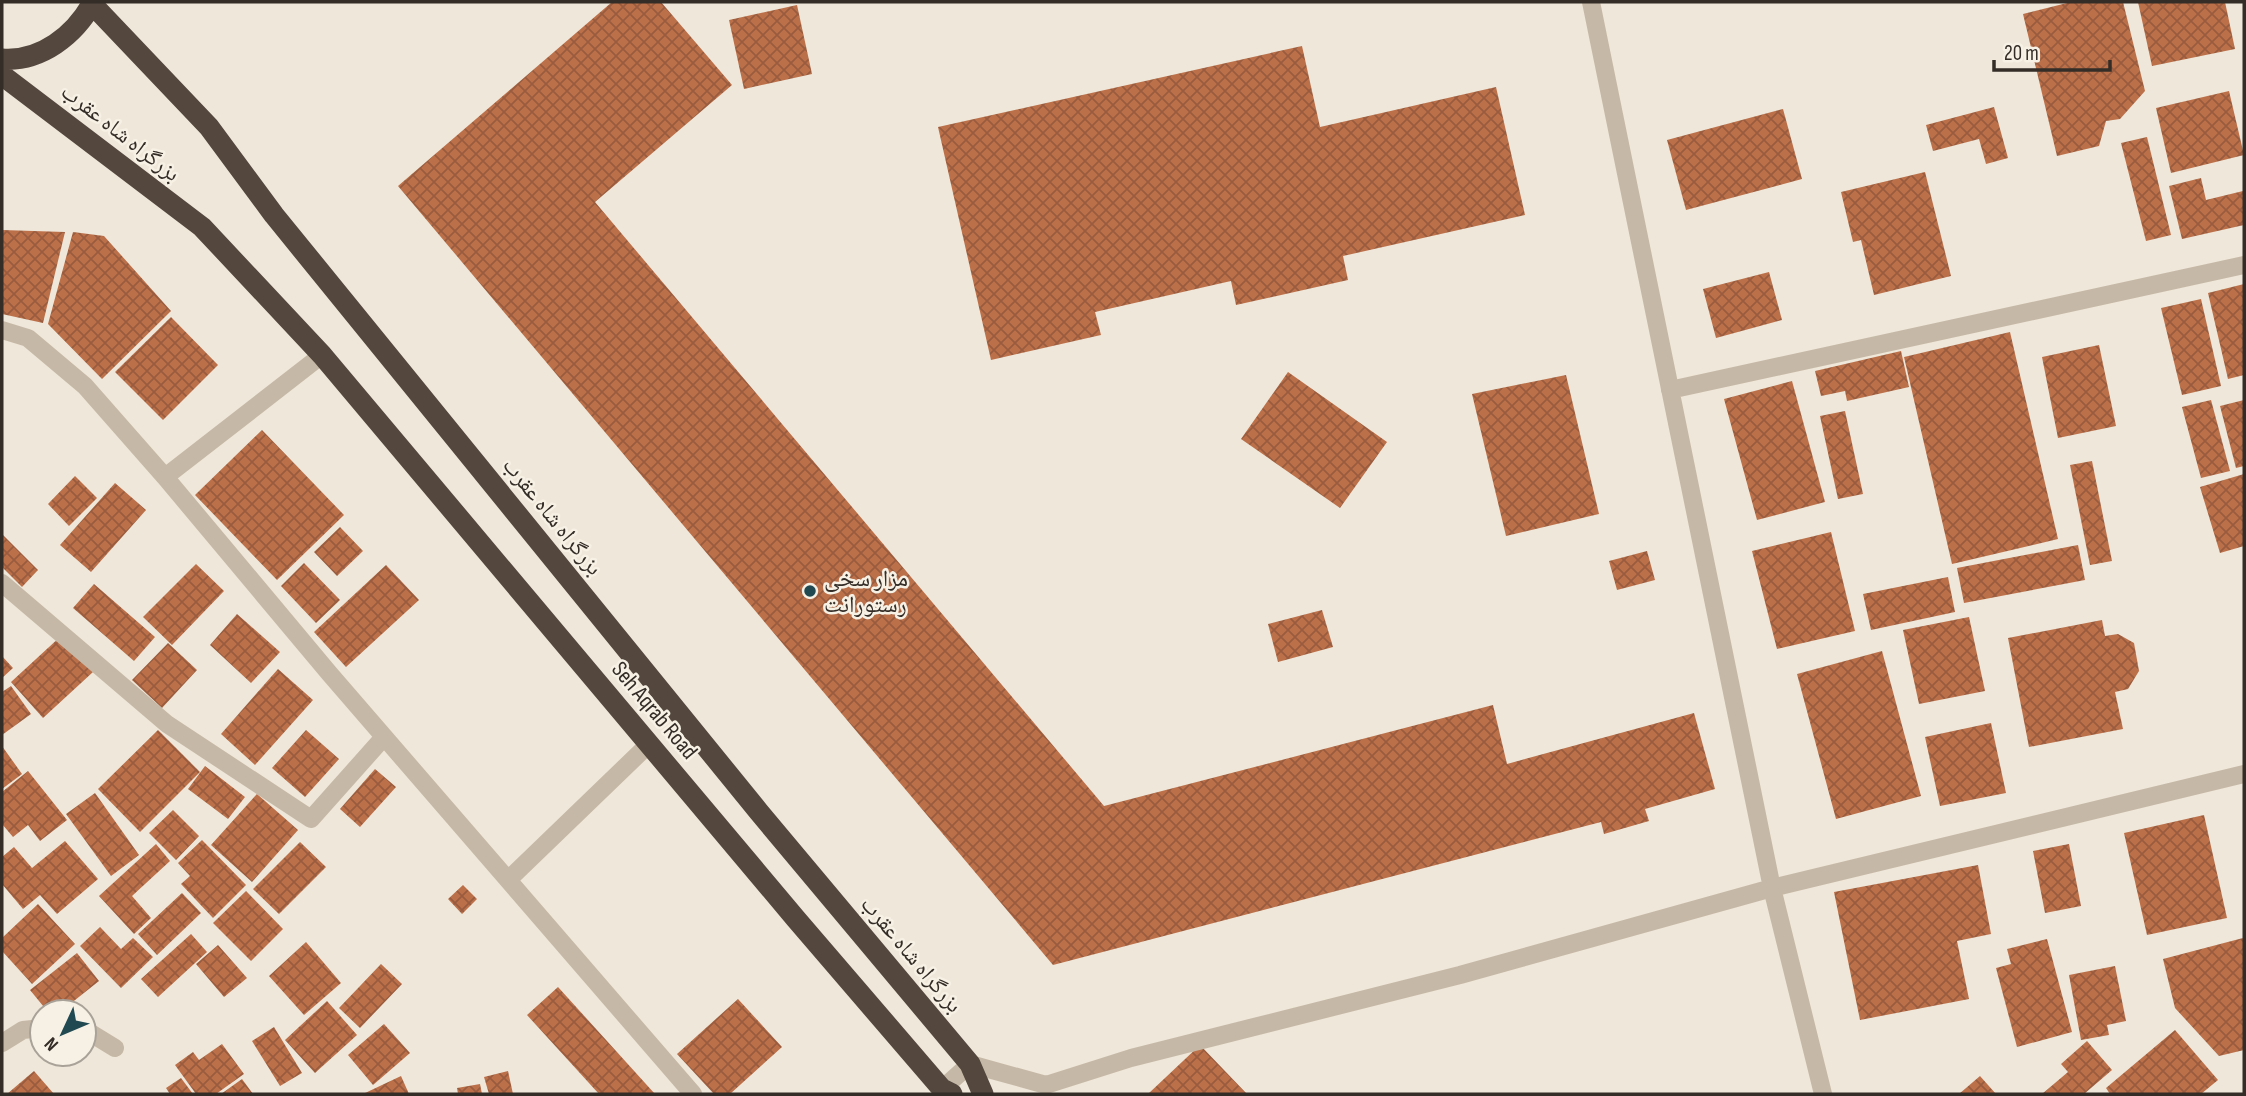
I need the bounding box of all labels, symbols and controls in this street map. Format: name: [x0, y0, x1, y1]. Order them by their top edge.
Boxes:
scale bar: [1994, 28, 2110, 72]
text: 20 m: [2004, 41, 2039, 66]
street label: بزرگراه شاه عقرب: [55, 78, 186, 188]
street label: بزرگراه شاه عقرب: [496, 452, 608, 581]
place label: مزار سخی رستورانت: [824, 565, 908, 619]
marker: مزار سخی رستورانت: [802, 583, 818, 599]
street label: Seh Aqrab Road: [605, 656, 703, 765]
street label: بزرگراه شاه عقرب: [854, 891, 968, 1019]
north arrow: [28, 998, 98, 1068]
text: N: [40, 1032, 64, 1055]

